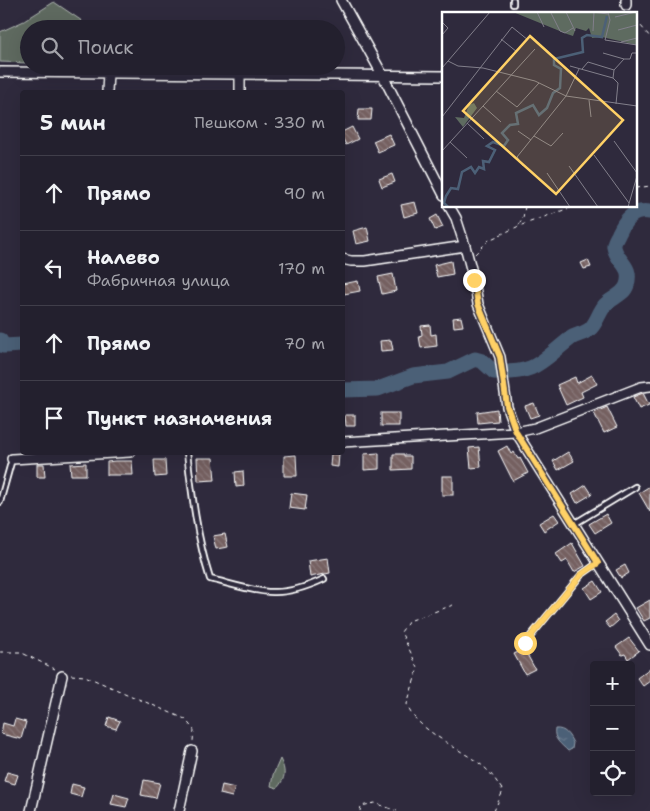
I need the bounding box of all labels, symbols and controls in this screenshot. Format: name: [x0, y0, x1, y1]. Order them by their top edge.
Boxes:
inset map: [442, 12, 638, 208]
search box: [20, 20, 345, 75]
icon: search: [38, 34, 66, 62]
text: Поиск: [78, 35, 133, 60]
text: 5 мин: [40, 109, 106, 137]
text: Пешком · 330 m: [194, 112, 325, 133]
icon: ahead: [40, 179, 68, 207]
text: Прямо: [87, 181, 151, 206]
text: 90 m: [284, 183, 325, 204]
text: Налево: [87, 245, 160, 270]
icon: left: [40, 254, 68, 282]
text: 170 m: [278, 258, 325, 279]
route end: [463, 269, 486, 292]
text: Фабричная улица: [87, 270, 230, 291]
icon: ahead: [40, 329, 68, 357]
text: Прямо: [87, 331, 151, 356]
text: 70 m: [284, 333, 325, 354]
icon: arrive: [40, 404, 68, 432]
text: Пункт назначения: [87, 406, 272, 431]
route start: [514, 632, 537, 655]
map controls: [590, 661, 635, 796]
button: +: [590, 661, 635, 706]
button: −: [590, 706, 635, 751]
button: locate: [590, 751, 635, 796]

